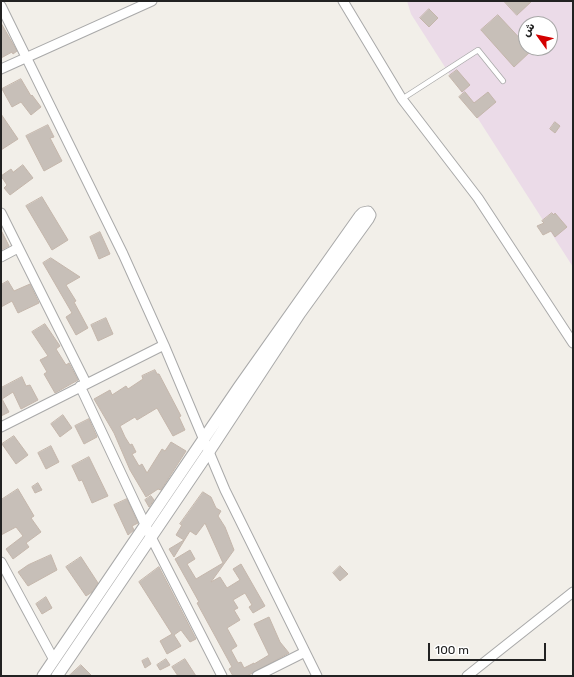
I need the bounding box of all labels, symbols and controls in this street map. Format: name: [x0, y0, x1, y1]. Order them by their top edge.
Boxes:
north arrow: [518, 16, 558, 56]
text: ش: [519, 20, 538, 39]
scale bar: [430, 635, 548, 661]
text: 100 m: [435, 643, 469, 657]

